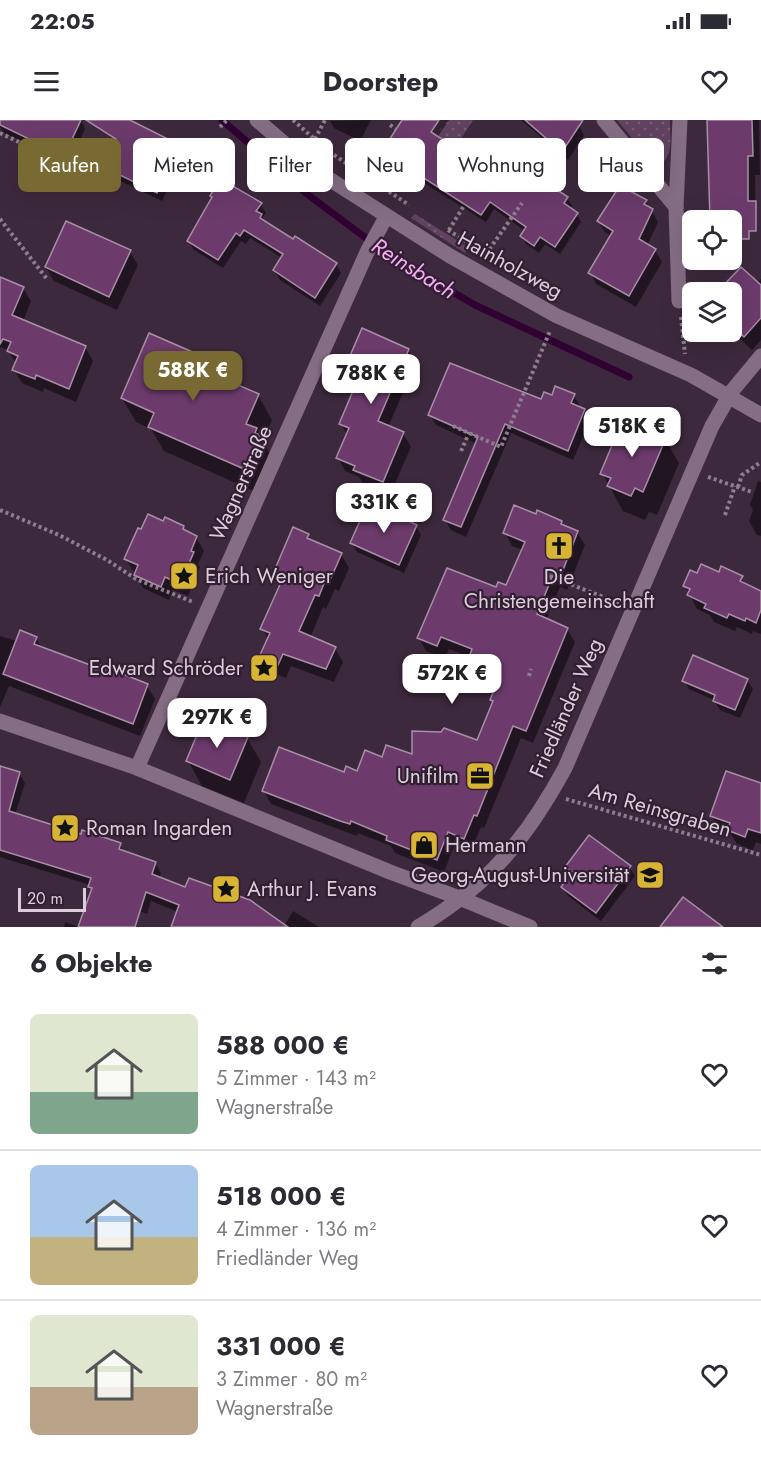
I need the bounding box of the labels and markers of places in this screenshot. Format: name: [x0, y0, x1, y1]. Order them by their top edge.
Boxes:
pin: 588K €: [144, 351, 242, 402]
pin: 788K €: [322, 354, 420, 405]
pin: 518K €: [583, 407, 681, 458]
pin: 331K €: [335, 483, 433, 534]
church icon: Die Christengemeinschaft: [543, 530, 575, 562]
place icon: Erich Weniger: [168, 560, 200, 592]
place label: Erich Weniger: [205, 561, 334, 591]
place label: Die Christengemeinschaft: [464, 562, 654, 616]
place icon: Edward Schröder: [248, 652, 280, 684]
place label: Edward Schröder: [89, 653, 244, 683]
pin: 572K €: [403, 654, 501, 705]
pin: 297K €: [168, 698, 266, 749]
office icon: Unifilm: [464, 760, 496, 792]
place label: Unifilm: [397, 761, 459, 791]
place icon: Roman Ingarden: [49, 812, 81, 844]
place label: Roman Ingarden: [86, 813, 232, 843]
shop icon: Hermann: [408, 829, 440, 861]
place label: Hermann: [445, 830, 527, 860]
school or university icon: Georg-August-Universität: [634, 859, 666, 891]
place label: Georg-August-Universität: [411, 860, 629, 890]
place icon: Arthur J. Evans: [210, 873, 242, 905]
place label: Arthur J. Evans: [247, 874, 377, 904]

